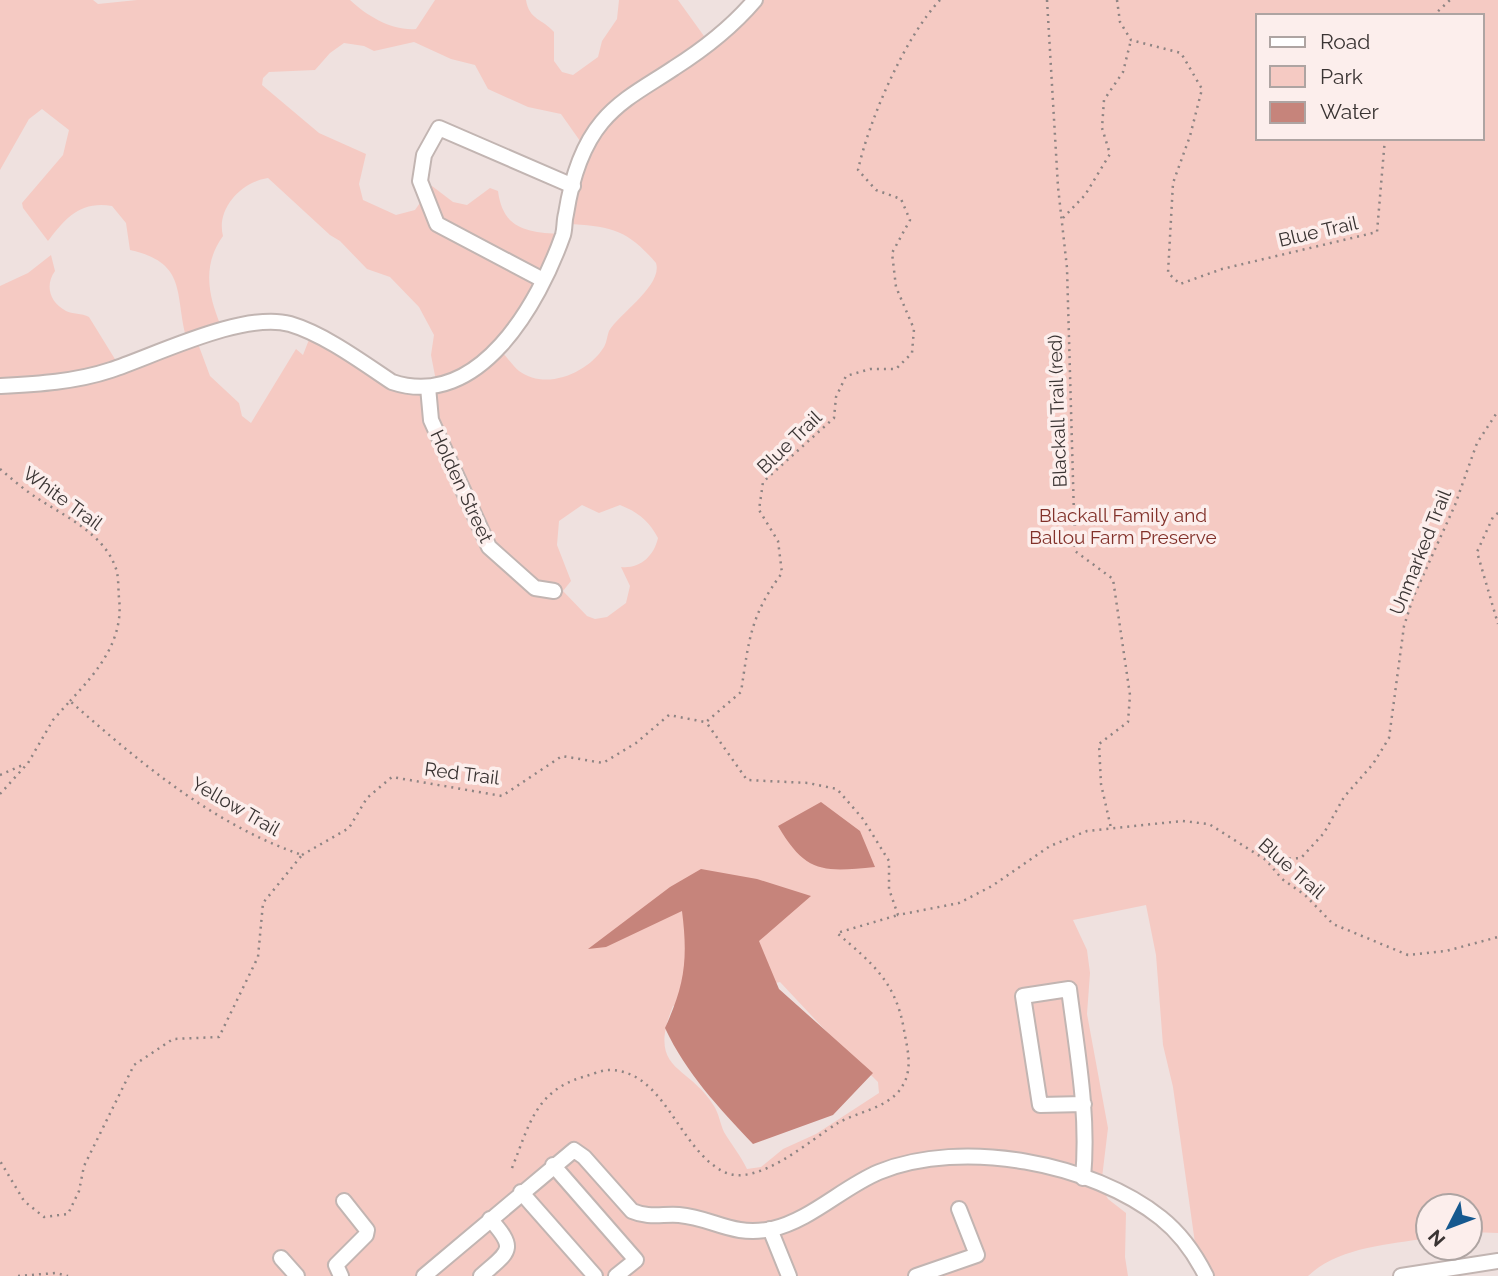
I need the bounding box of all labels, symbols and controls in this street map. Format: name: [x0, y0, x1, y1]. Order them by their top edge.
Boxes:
legend: [1256, 14, 1484, 140]
text: Road: [1320, 29, 1370, 54]
text: Park: [1320, 64, 1363, 89]
text: Water: [1320, 99, 1379, 124]
street label: Blue Trail: [1276, 211, 1361, 251]
street label: Blackall Trail (red): [1043, 334, 1071, 488]
street label: Blue Trail: [752, 405, 826, 478]
street label: Holden Street: [426, 426, 498, 546]
street label: White Trail: [19, 462, 108, 535]
street label: Unmarked Trail: [1385, 486, 1455, 618]
park label: Blackall Family and Ballou Farm Preserve: [1029, 504, 1217, 548]
street label: Red Trail: [423, 757, 502, 789]
street label: Yellow Trail: [188, 772, 285, 841]
street label: Blue Trail: [1254, 833, 1330, 903]
north arrow: [1414, 1192, 1484, 1262]
text: N: [1423, 1226, 1449, 1251]

